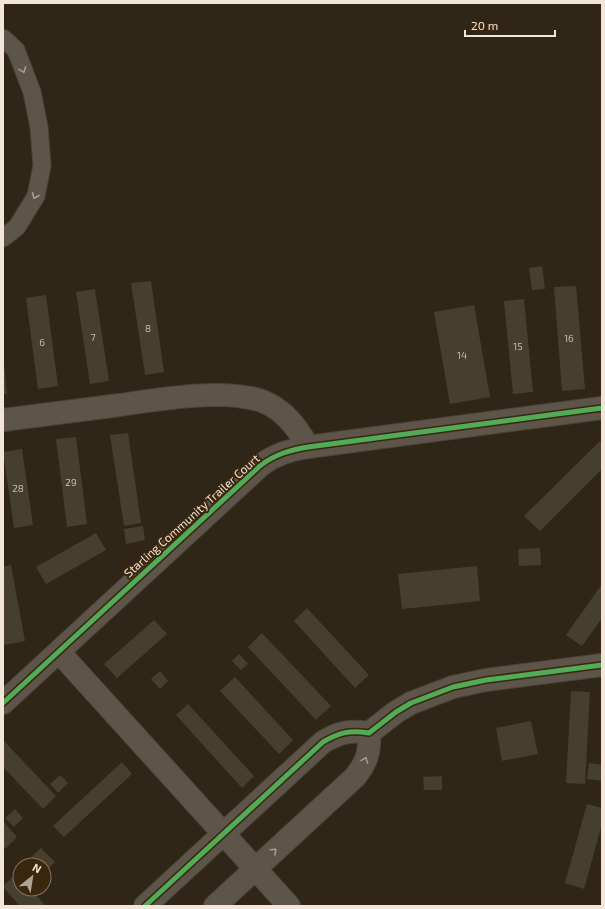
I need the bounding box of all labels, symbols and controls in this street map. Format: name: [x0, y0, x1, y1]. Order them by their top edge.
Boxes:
scale bar: [465, 12, 555, 38]
text: 20 m: [471, 18, 498, 32]
one-way arrow: [19, 66, 27, 73]
one-way arrow: [31, 193, 39, 200]
house number: 8: [145, 322, 151, 334]
house number: 7: [90, 331, 96, 343]
house number: 16: [564, 332, 574, 344]
house number: 6: [39, 336, 45, 348]
house number: 15: [513, 340, 523, 352]
house number: 14: [457, 349, 467, 361]
street label: Starling Community Trailer Court: [121, 450, 262, 580]
house number: 29: [65, 476, 77, 488]
house number: 28: [12, 482, 24, 494]
one-way arrow: [361, 756, 369, 763]
one-way arrow: [269, 848, 277, 856]
north arrow: [12, 857, 52, 897]
text: N: [31, 860, 44, 876]

